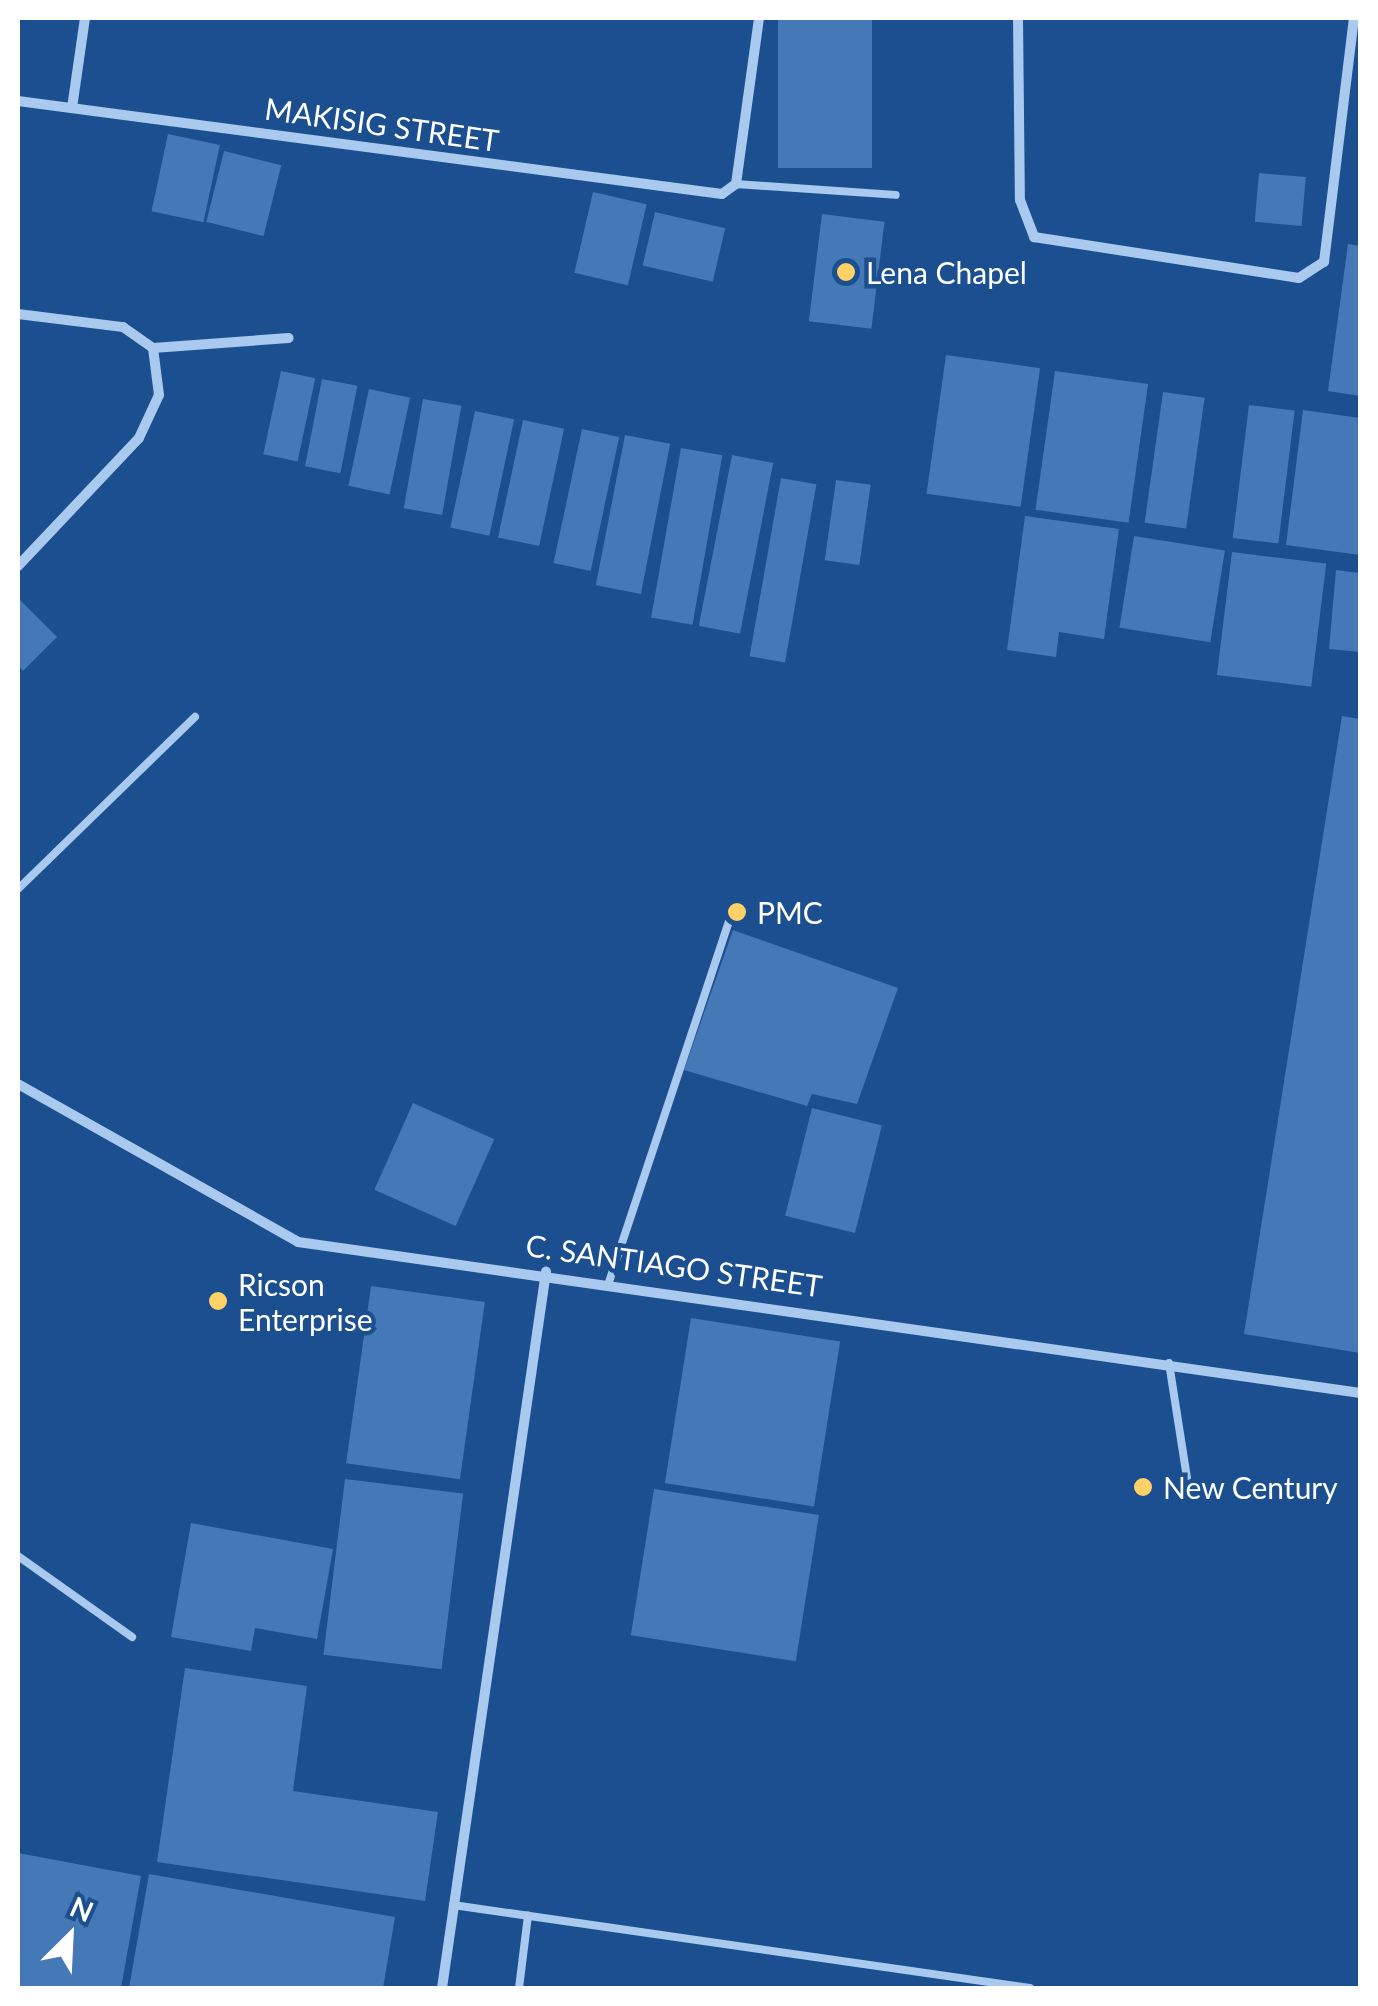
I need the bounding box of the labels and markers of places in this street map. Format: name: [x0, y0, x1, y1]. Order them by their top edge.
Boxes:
place label: Lena Chapel: [866, 254, 1027, 290]
marker: Lena Chapel: [835, 261, 857, 283]
place label: PMC: [757, 894, 823, 930]
marker: PMC: [726, 901, 748, 923]
place label: Ricson Enterprise: [238, 1266, 373, 1336]
marker: Ricson Enterprise: [207, 1290, 229, 1312]
place label: New Century: [1163, 1469, 1338, 1505]
marker: New Century: [1132, 1476, 1154, 1498]

